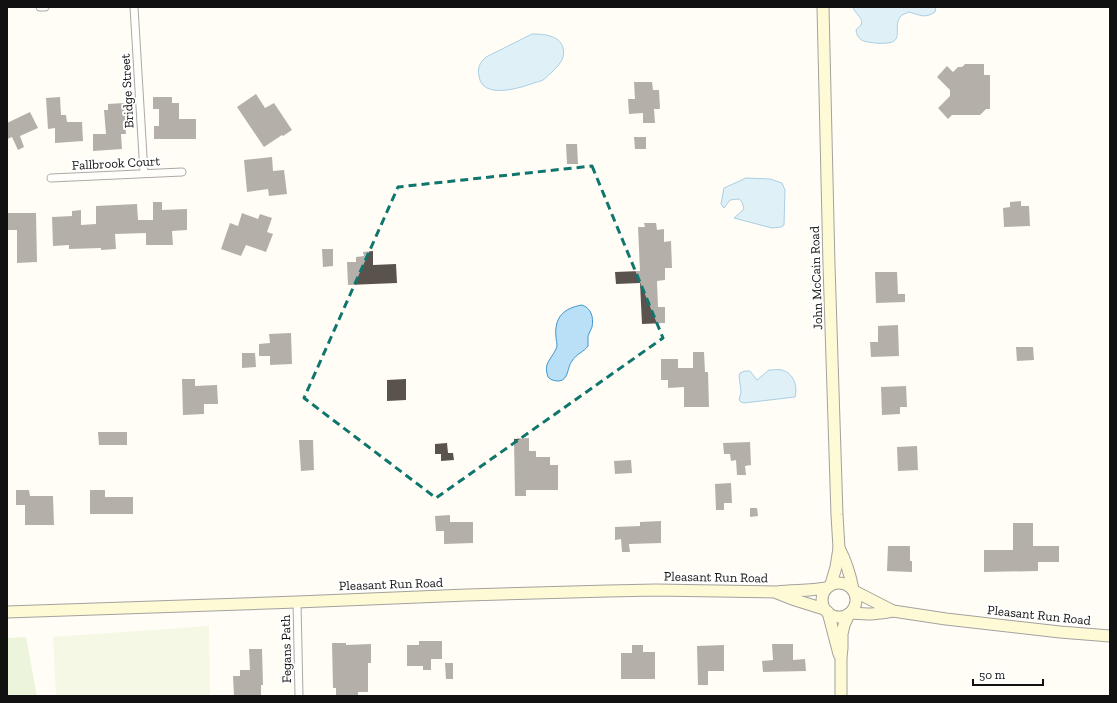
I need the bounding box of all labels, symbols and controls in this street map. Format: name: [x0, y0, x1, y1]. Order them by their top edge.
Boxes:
street label: Bridge Street: [118, 53, 136, 129]
street label: Fallbrook Court: [71, 153, 161, 173]
street label: John McCain Road: [807, 226, 825, 330]
street label: Pleasant Run Road: [664, 569, 768, 585]
street label: Pleasant Run Road: [339, 575, 443, 593]
street label: Pleasant Run Road: [986, 602, 1092, 628]
street label: Fegans Path: [278, 614, 294, 683]
scale bar: [973, 661, 1043, 687]
text: 50 m: [979, 668, 1006, 682]

